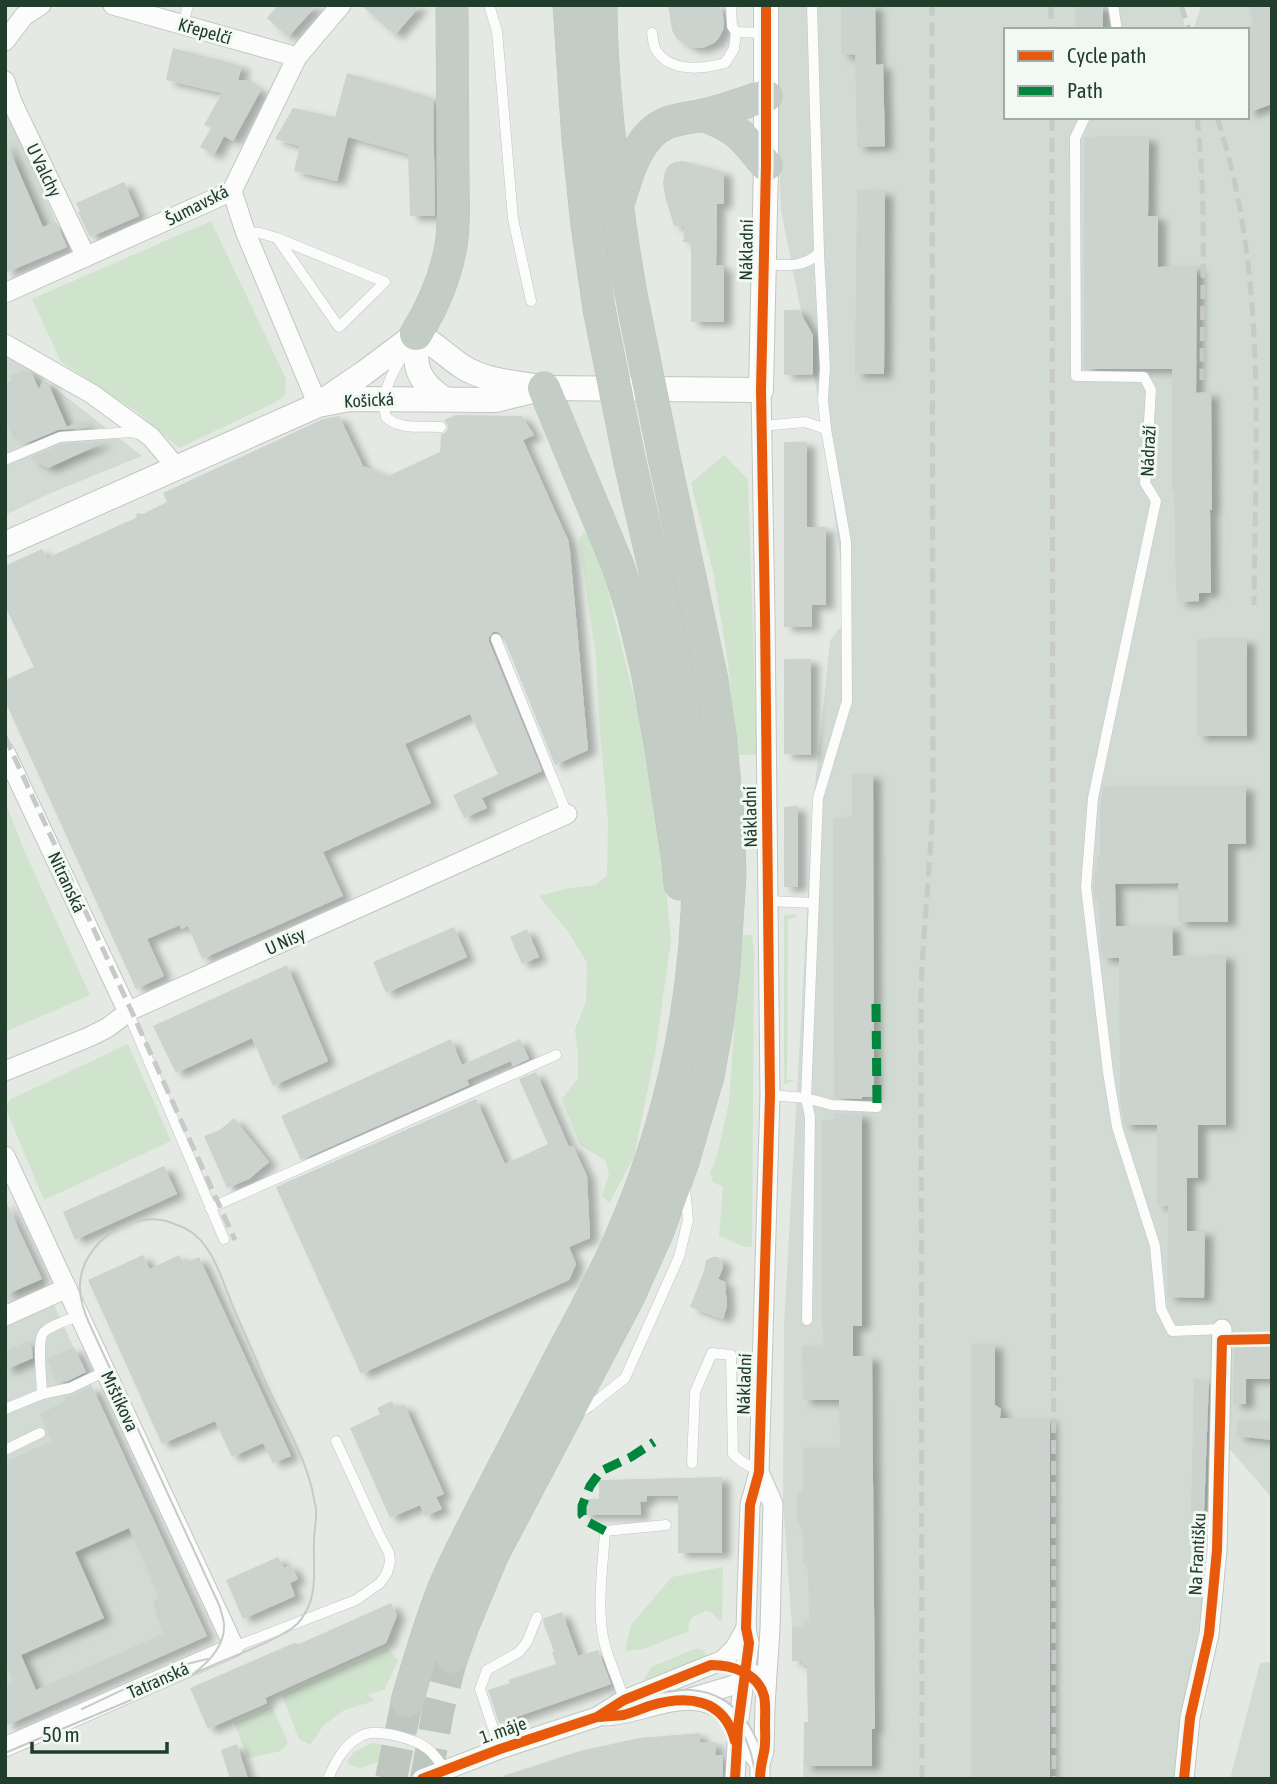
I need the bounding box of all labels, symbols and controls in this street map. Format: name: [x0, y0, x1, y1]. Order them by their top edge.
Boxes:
street label: Křepelčí: [176, 13, 234, 49]
legend: [1004, 28, 1249, 119]
text: Cycle path: [1067, 43, 1146, 67]
text: Path: [1067, 78, 1103, 102]
street label: U Valchy: [22, 140, 66, 200]
street label: Šumavská: [162, 180, 232, 230]
street label: Nákladní: [735, 219, 757, 281]
street label: Košická: [343, 388, 395, 412]
street label: Nádraží: [1136, 425, 1160, 477]
street label: Nákladní: [739, 786, 761, 848]
street label: Nitranská: [44, 848, 90, 916]
street label: U Nisy: [262, 923, 308, 959]
street label: Nákladní: [732, 1353, 756, 1415]
street label: Mrštíkova: [97, 1367, 143, 1435]
street label: Na Františku: [1184, 1512, 1210, 1596]
street label: Tatranská: [124, 1657, 192, 1703]
scale bar: [32, 1710, 166, 1754]
street label: 1. máje: [477, 1712, 529, 1748]
text: 50 m: [42, 1722, 80, 1746]

